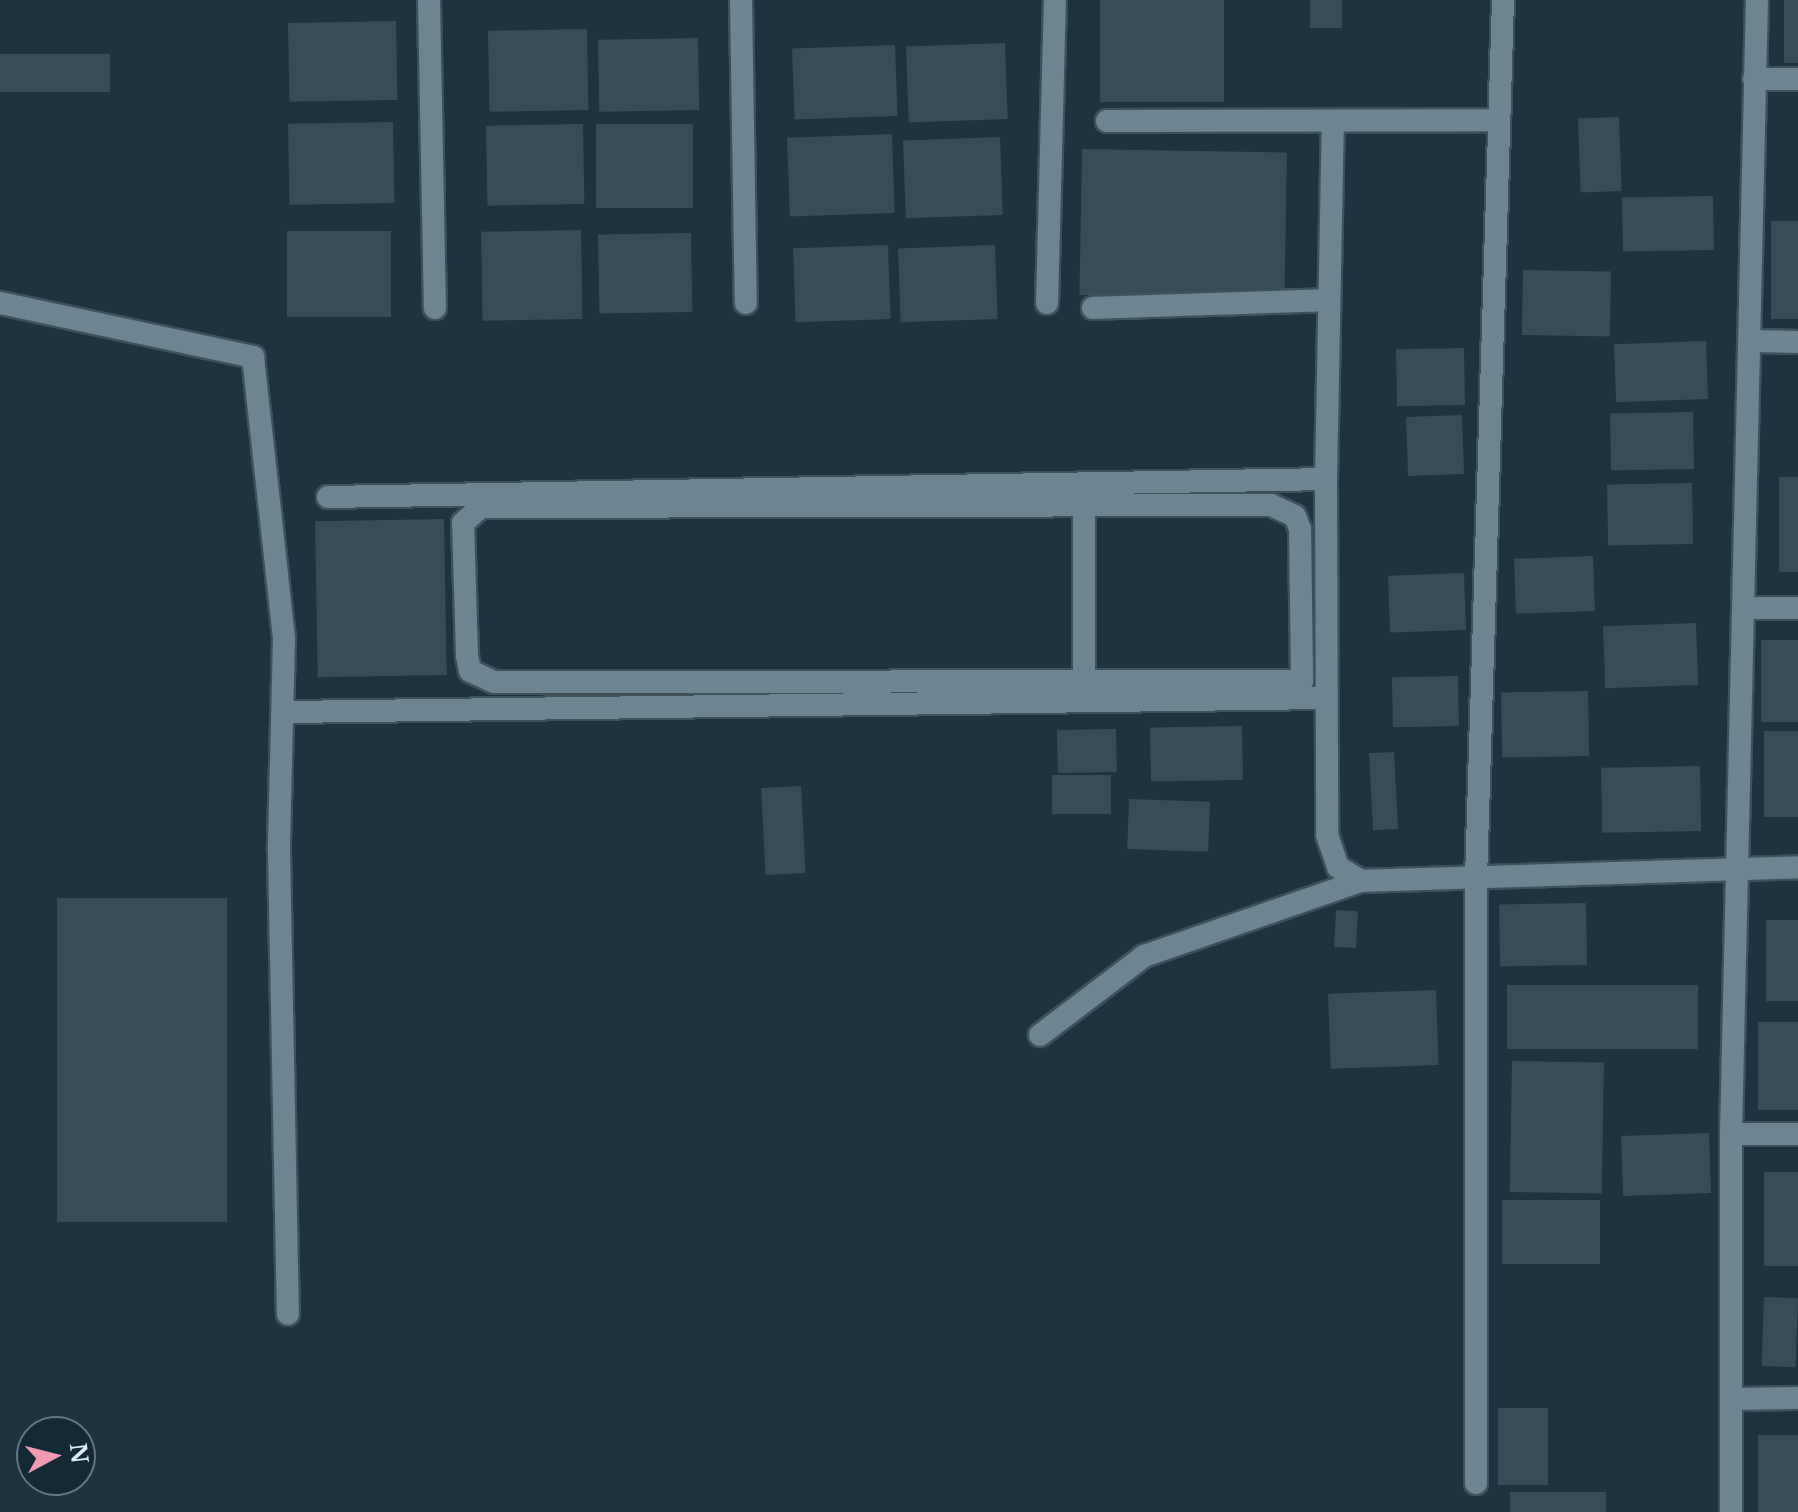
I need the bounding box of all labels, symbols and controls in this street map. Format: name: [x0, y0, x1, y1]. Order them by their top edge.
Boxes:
north arrow: [16, 1416, 96, 1496]
text: N: [64, 1441, 93, 1465]

